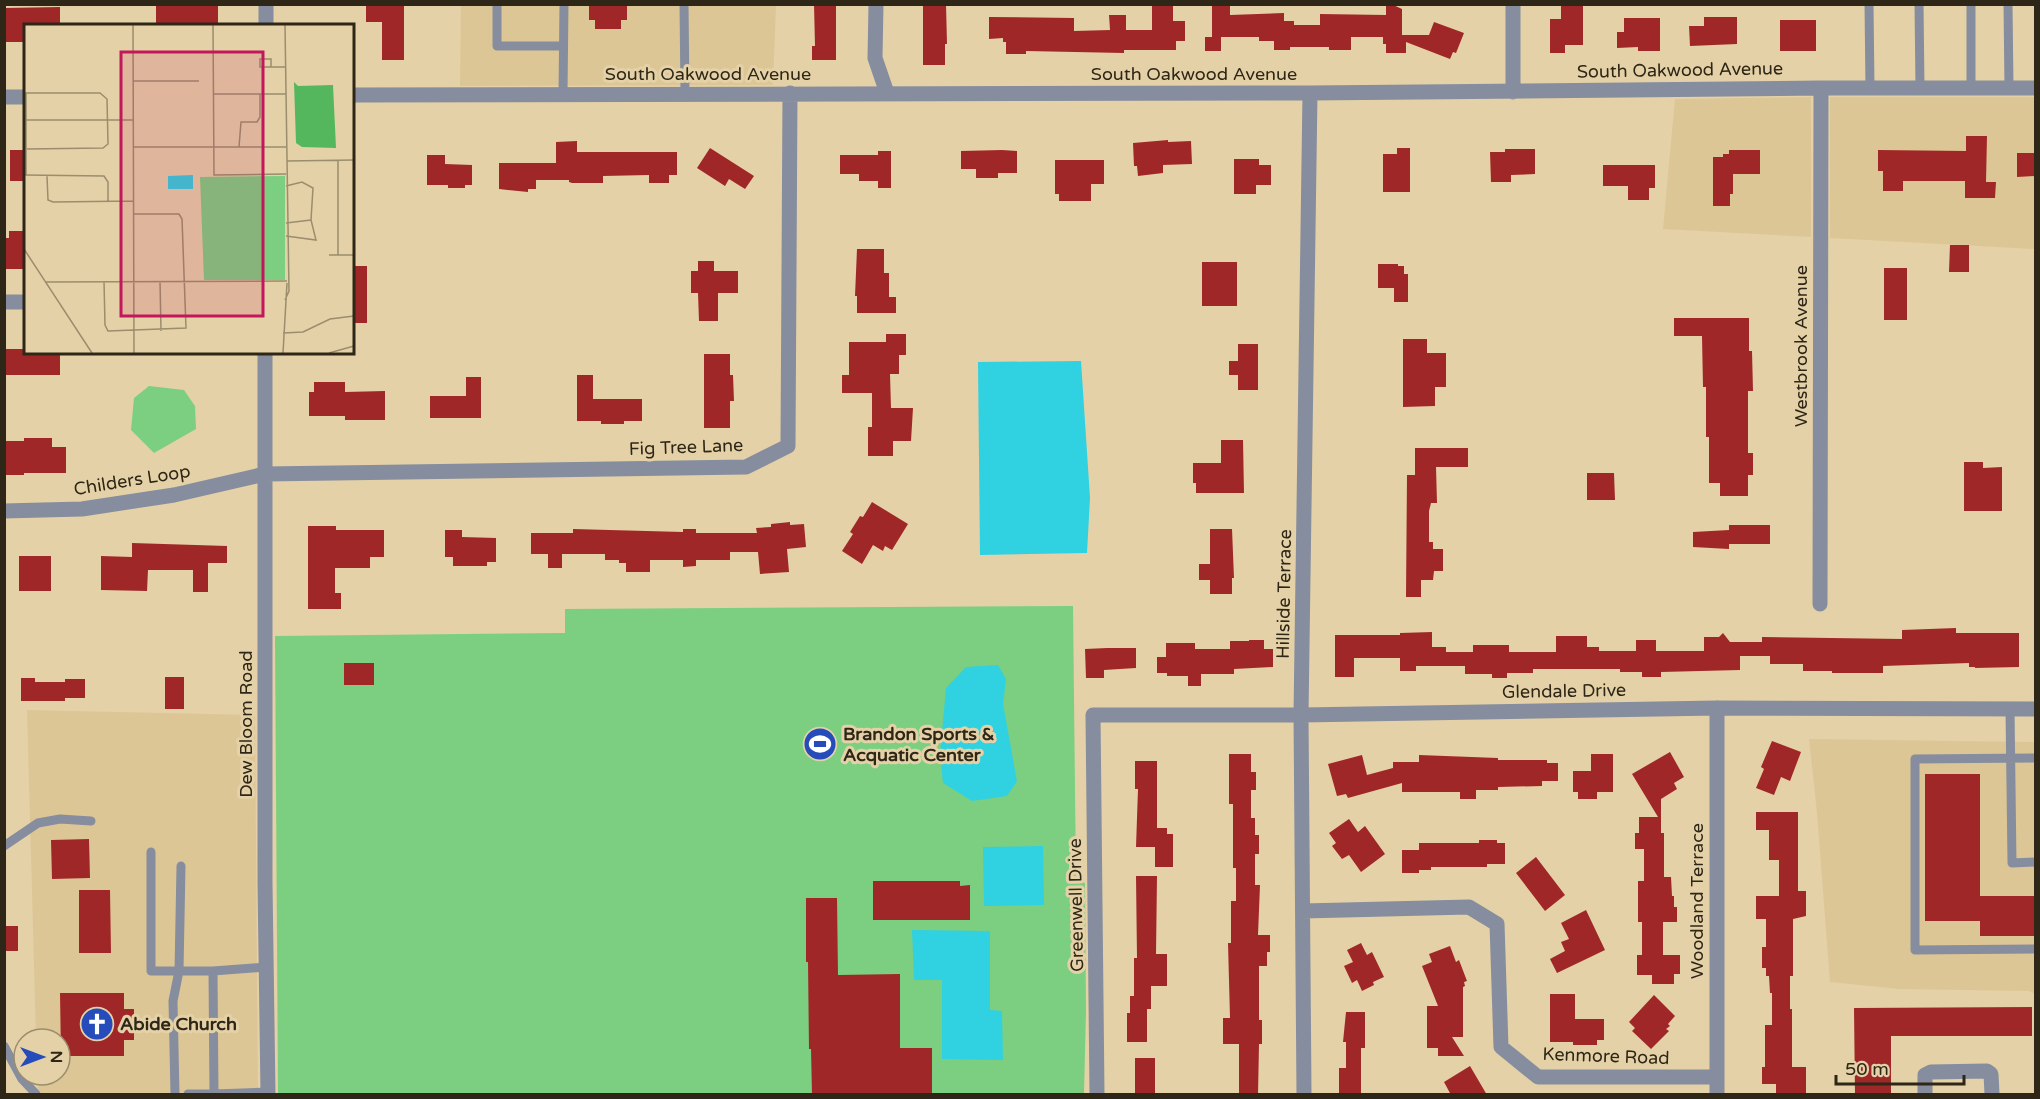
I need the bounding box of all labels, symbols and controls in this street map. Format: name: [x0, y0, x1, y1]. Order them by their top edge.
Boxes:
inset map: [24, 24, 354, 354]
street label: South Oakwood Avenue: [1577, 57, 1783, 83]
street label: South Oakwood Avenue: [605, 63, 811, 85]
street label: South Oakwood Avenue: [1091, 63, 1297, 85]
street label: Westbrook Avenue: [1790, 265, 1812, 427]
street label: Fig Tree Lane: [628, 434, 744, 460]
street label: Childers Loop: [72, 460, 192, 500]
street label: Hillside Terrace: [1272, 529, 1296, 659]
street label: Dew Bloom Road: [235, 650, 257, 798]
street label: Glendale Drive: [1502, 679, 1626, 703]
place label: Brandon Sports & Acquatic Center: [843, 723, 995, 766]
sports icon: Brandon Sports & Acquatic Center: [802, 726, 838, 762]
street label: Woodland Terrace: [1686, 823, 1708, 979]
street label: Greenwell Drive: [1064, 838, 1088, 972]
church icon: Abide Church: [79, 1006, 115, 1042]
place label: Abide Church: [120, 1013, 237, 1035]
north arrow: [12, 1027, 72, 1087]
street label: Kenmore Road: [1542, 1043, 1670, 1069]
scale bar: [1836, 1048, 1964, 1086]
text: N: [46, 1051, 66, 1063]
text: 50 m: [1845, 1058, 1889, 1080]

